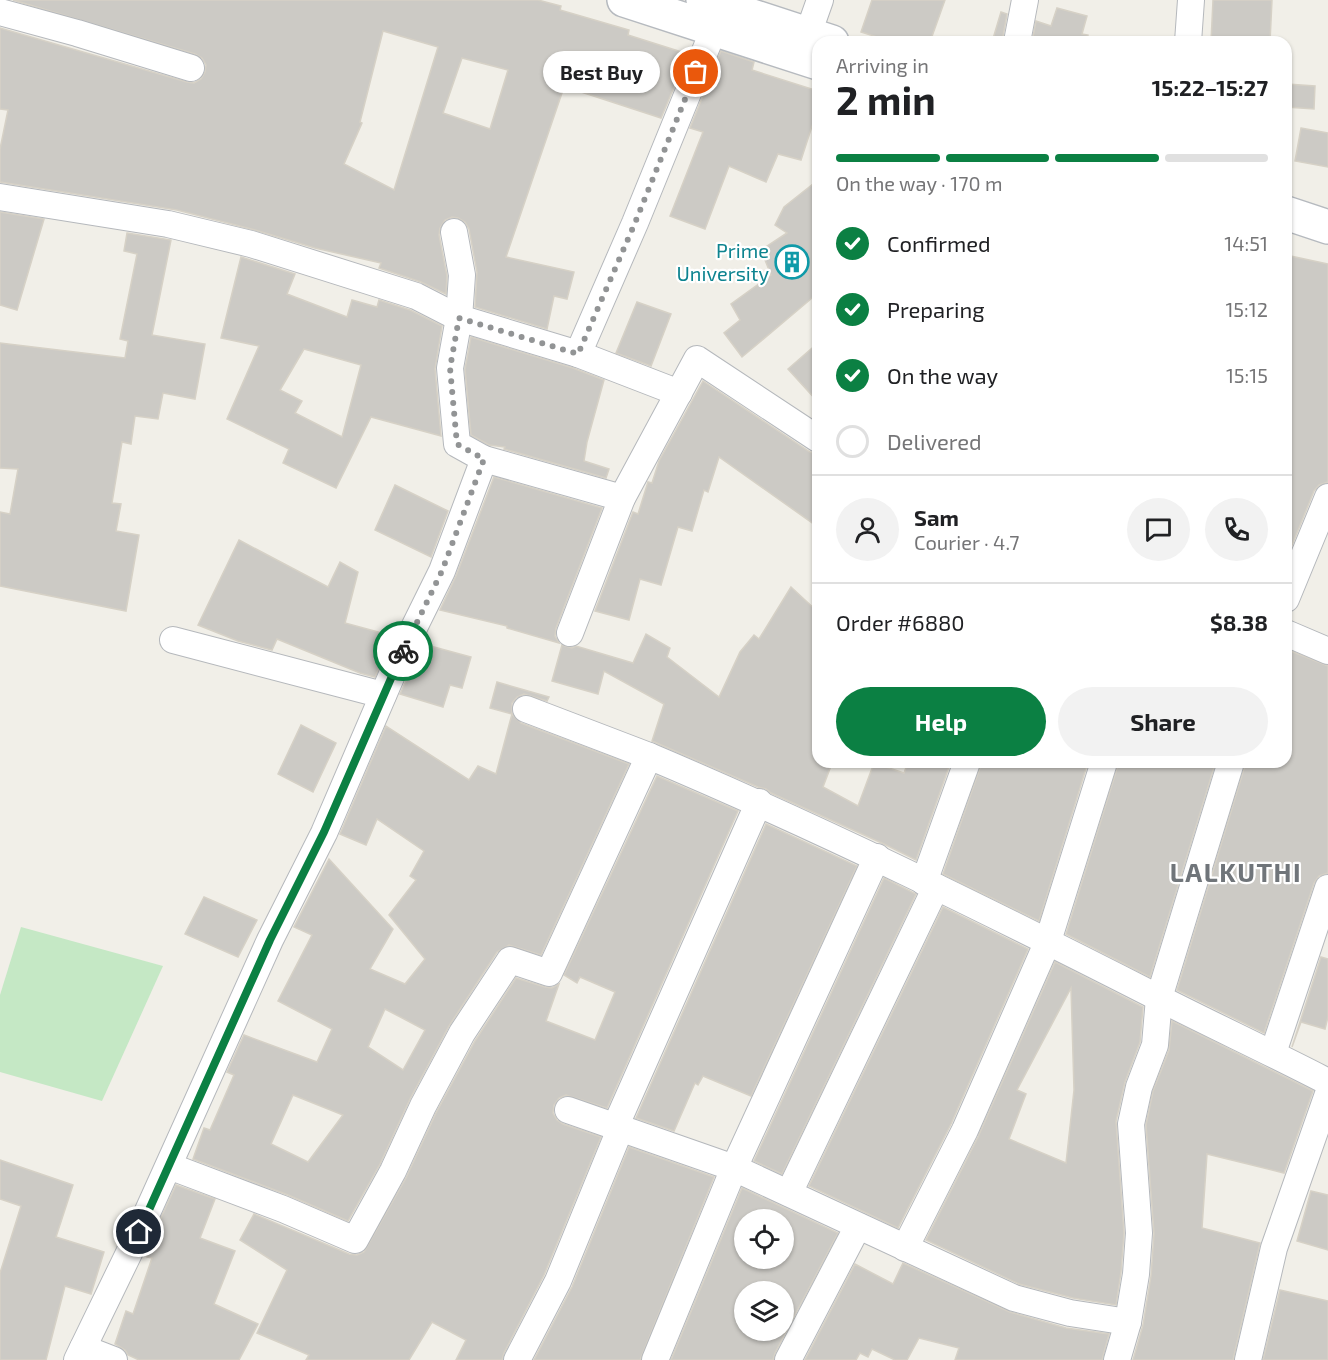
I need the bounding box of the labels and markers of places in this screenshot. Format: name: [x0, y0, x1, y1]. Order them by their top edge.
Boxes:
pin: [670, 46, 721, 97]
callout: Best Buy: [543, 51, 660, 93]
place label: Prime University: [677, 238, 769, 285]
building icon: Prime University: [774, 244, 810, 280]
pin: [113, 1206, 164, 1257]

